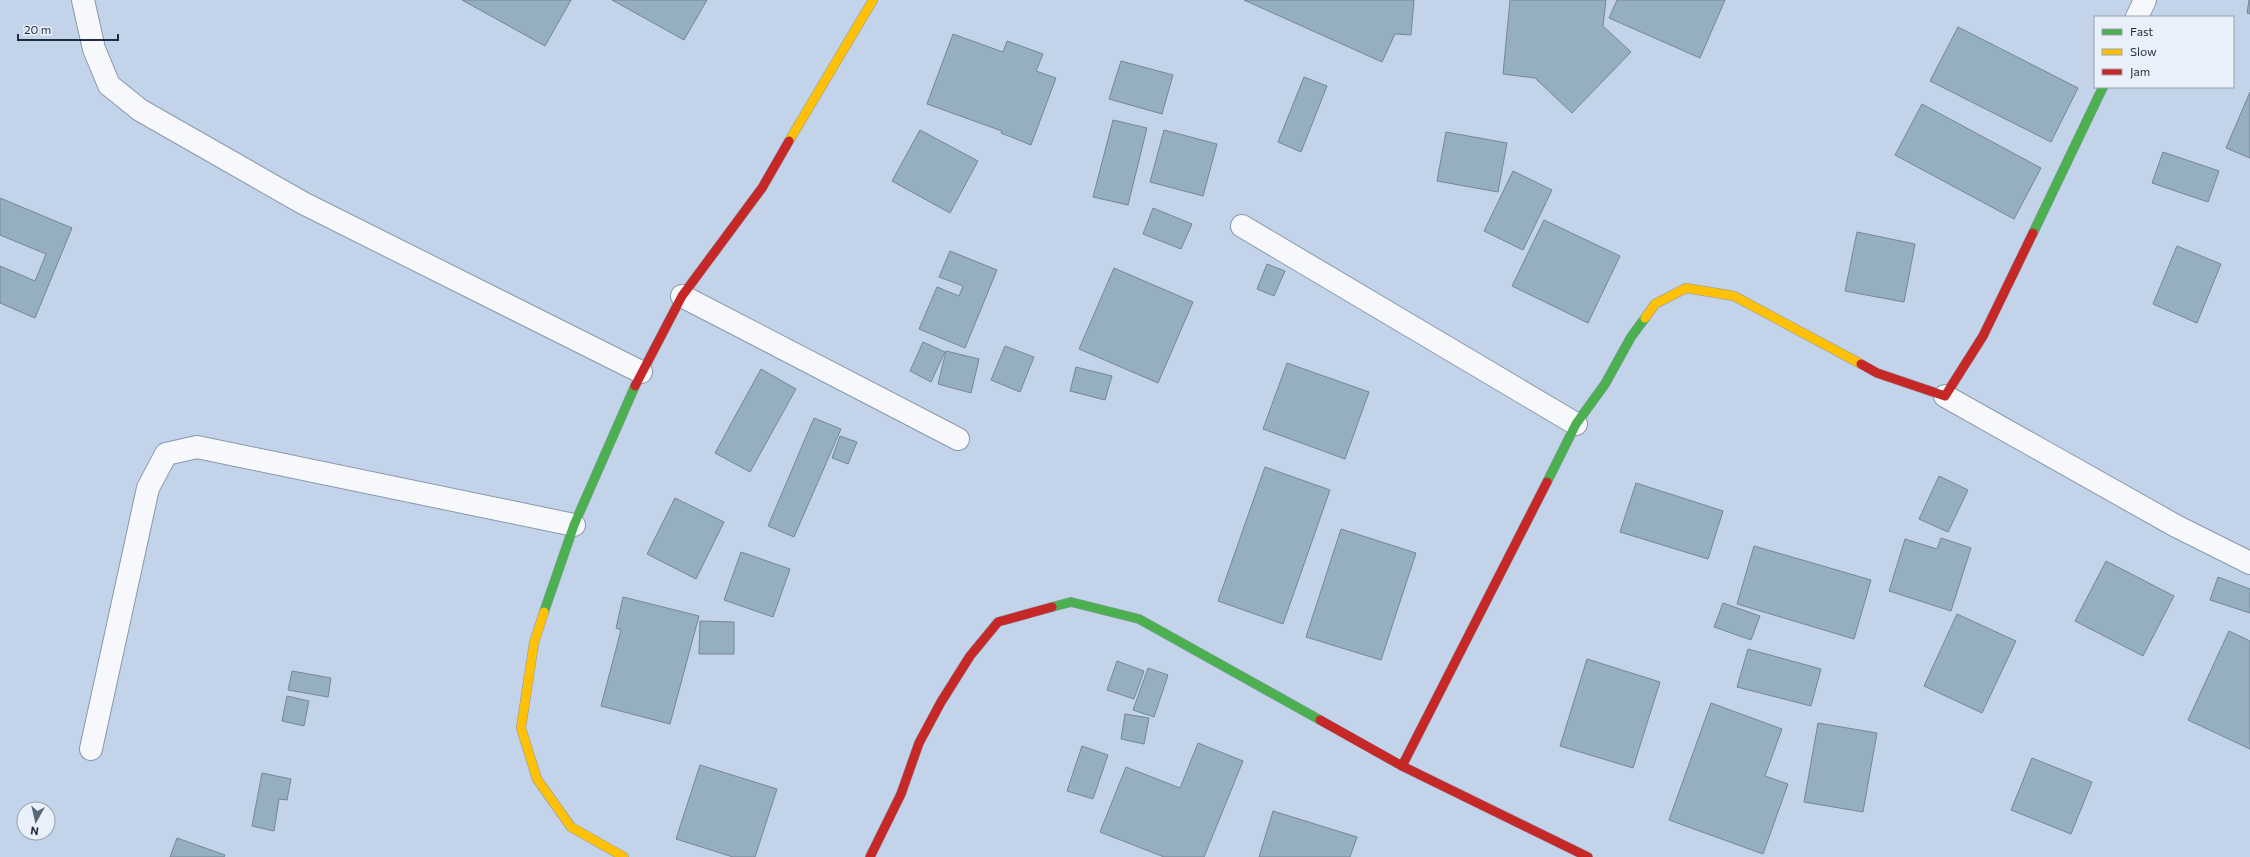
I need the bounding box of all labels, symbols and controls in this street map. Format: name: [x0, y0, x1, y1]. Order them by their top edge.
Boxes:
scale bar: [18, 16, 118, 42]
legend: [2094, 16, 2234, 88]
text: 20 m: [24, 22, 51, 36]
text: Fast: [2130, 24, 2153, 38]
text: Slow: [2130, 44, 2157, 58]
text: Jam: [2130, 64, 2150, 79]
north arrow: [16, 801, 56, 841]
text: N: [30, 824, 40, 838]

